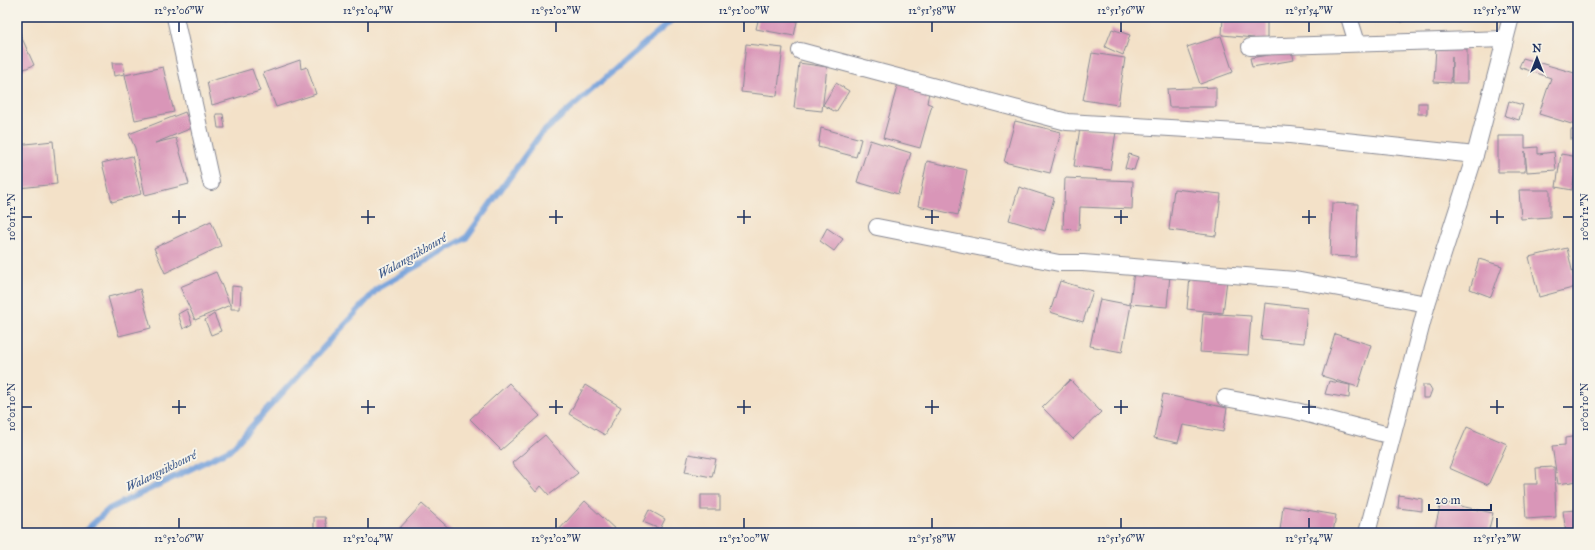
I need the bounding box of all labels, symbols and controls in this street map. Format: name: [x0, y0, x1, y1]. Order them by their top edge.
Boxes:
text: 12°52'06"W: [154, 5, 204, 17]
text: 12°52'04"W: [343, 5, 394, 17]
text: 12°52'02"W: [531, 5, 581, 17]
text: 12°52'00"W: [719, 5, 770, 17]
text: 12°51'58"W: [908, 5, 956, 17]
text: 12°51'56"W: [1097, 5, 1145, 17]
text: 12°51'54"W: [1285, 5, 1333, 17]
text: 12°51'52"W: [1473, 5, 1521, 17]
north arrow: [1517, 38, 1557, 78]
text: N: [1532, 42, 1542, 55]
text: 10°01'12"N: [6, 193, 18, 241]
text: 10°01'12"N: [1579, 193, 1591, 241]
water label: Walangnikhouré: [375, 229, 451, 281]
text: 10°01'10"N: [6, 382, 18, 431]
text: 10°01'10"N: [1579, 382, 1591, 431]
water label: Walangnikhouré: [123, 447, 201, 494]
scale bar: [1429, 486, 1491, 512]
text: 20 m: [1435, 493, 1461, 507]
text: 12°52'06"W: [154, 533, 204, 545]
text: 12°52'04"W: [343, 533, 394, 545]
text: 12°52'02"W: [531, 533, 581, 545]
text: 12°52'00"W: [719, 533, 770, 545]
text: 12°51'58"W: [908, 533, 956, 545]
text: 12°51'56"W: [1097, 533, 1145, 545]
text: 12°51'54"W: [1285, 533, 1333, 545]
text: 12°51'52"W: [1473, 533, 1521, 545]

